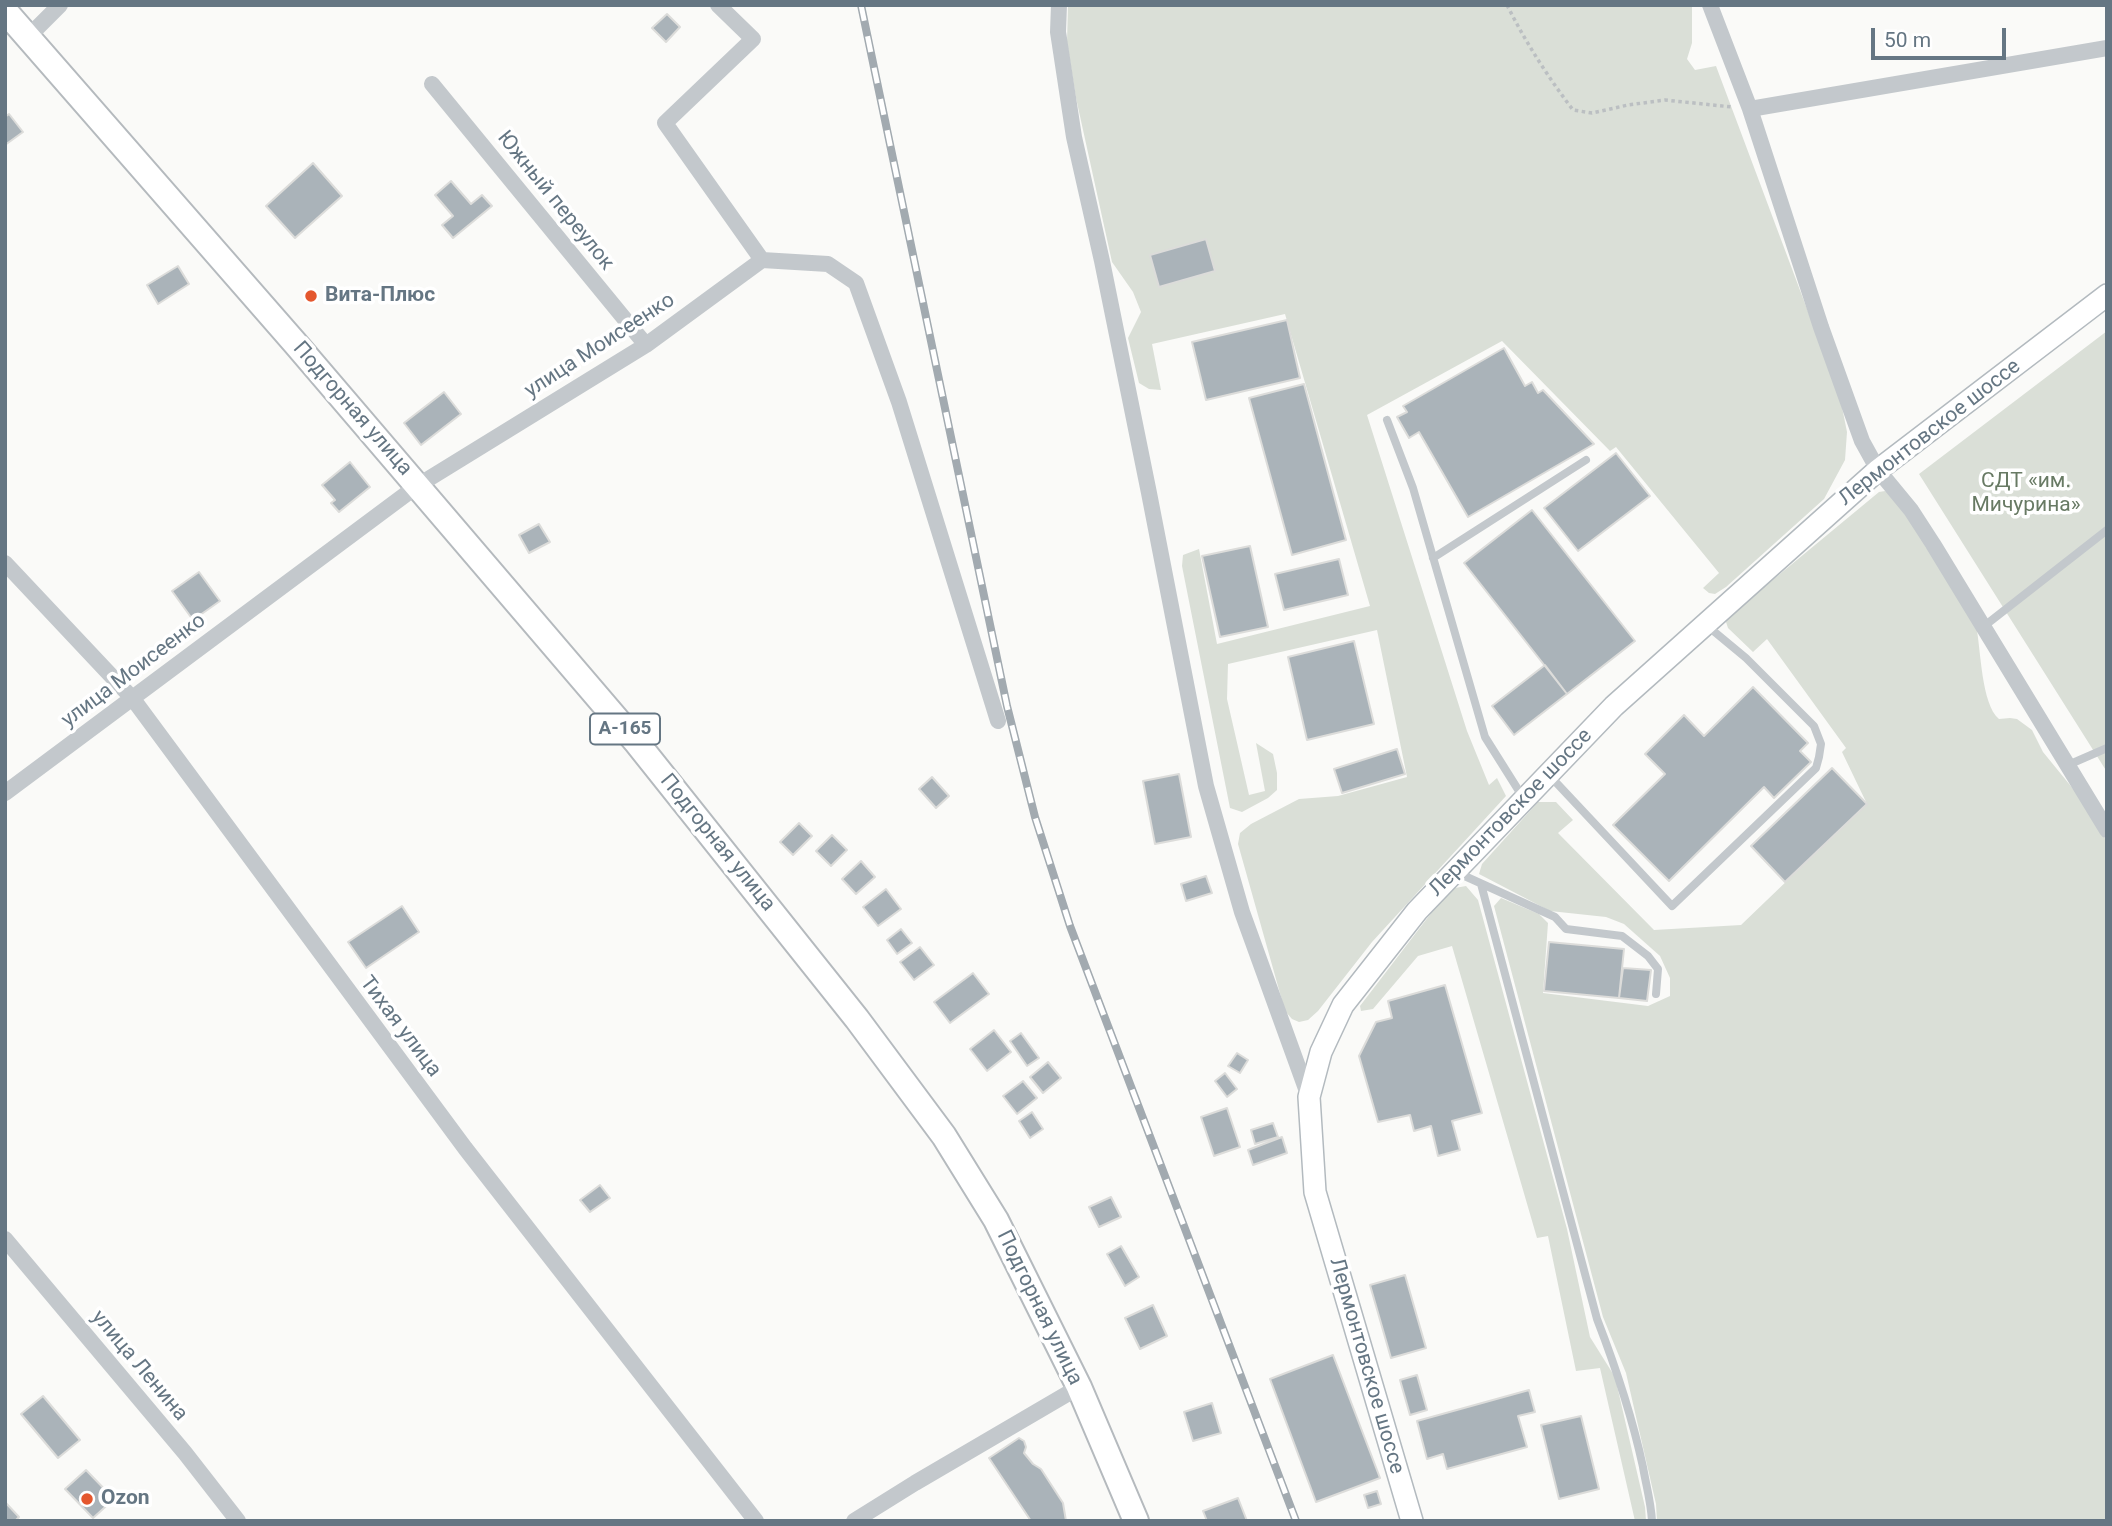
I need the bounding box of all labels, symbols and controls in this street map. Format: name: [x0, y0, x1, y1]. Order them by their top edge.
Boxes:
scale bar: [1874, 14, 2009, 58]
text: 50 m: [1884, 28, 1931, 52]
street label: Южный переулок: [491, 126, 619, 276]
place label: Вита-Плюс: [325, 283, 435, 309]
marker: Вита-Плюс: [303, 288, 319, 304]
street label: улица Моисеенко: [520, 288, 680, 404]
street label: Подгорная улица: [287, 337, 417, 481]
street label: Лермонтовское шоссе: [1834, 354, 2026, 512]
park label: СДТ «им. Мичурина»: [1971, 469, 2081, 519]
street label: улица Моисеенко: [57, 609, 211, 733]
road number: А-165: [590, 714, 660, 744]
street label: Лермонтовское шоссе: [1424, 724, 1598, 902]
street label: Подгорная улица: [654, 769, 780, 917]
street label: Тихая улица: [354, 972, 446, 1082]
street label: Подгорная улица: [991, 1226, 1087, 1390]
street label: Лермонтовское шоссе: [1323, 1255, 1409, 1477]
street label: улица Ленина: [85, 1306, 193, 1426]
place label: Ozon: [101, 1486, 150, 1512]
marker: Ozon: [79, 1491, 95, 1507]

